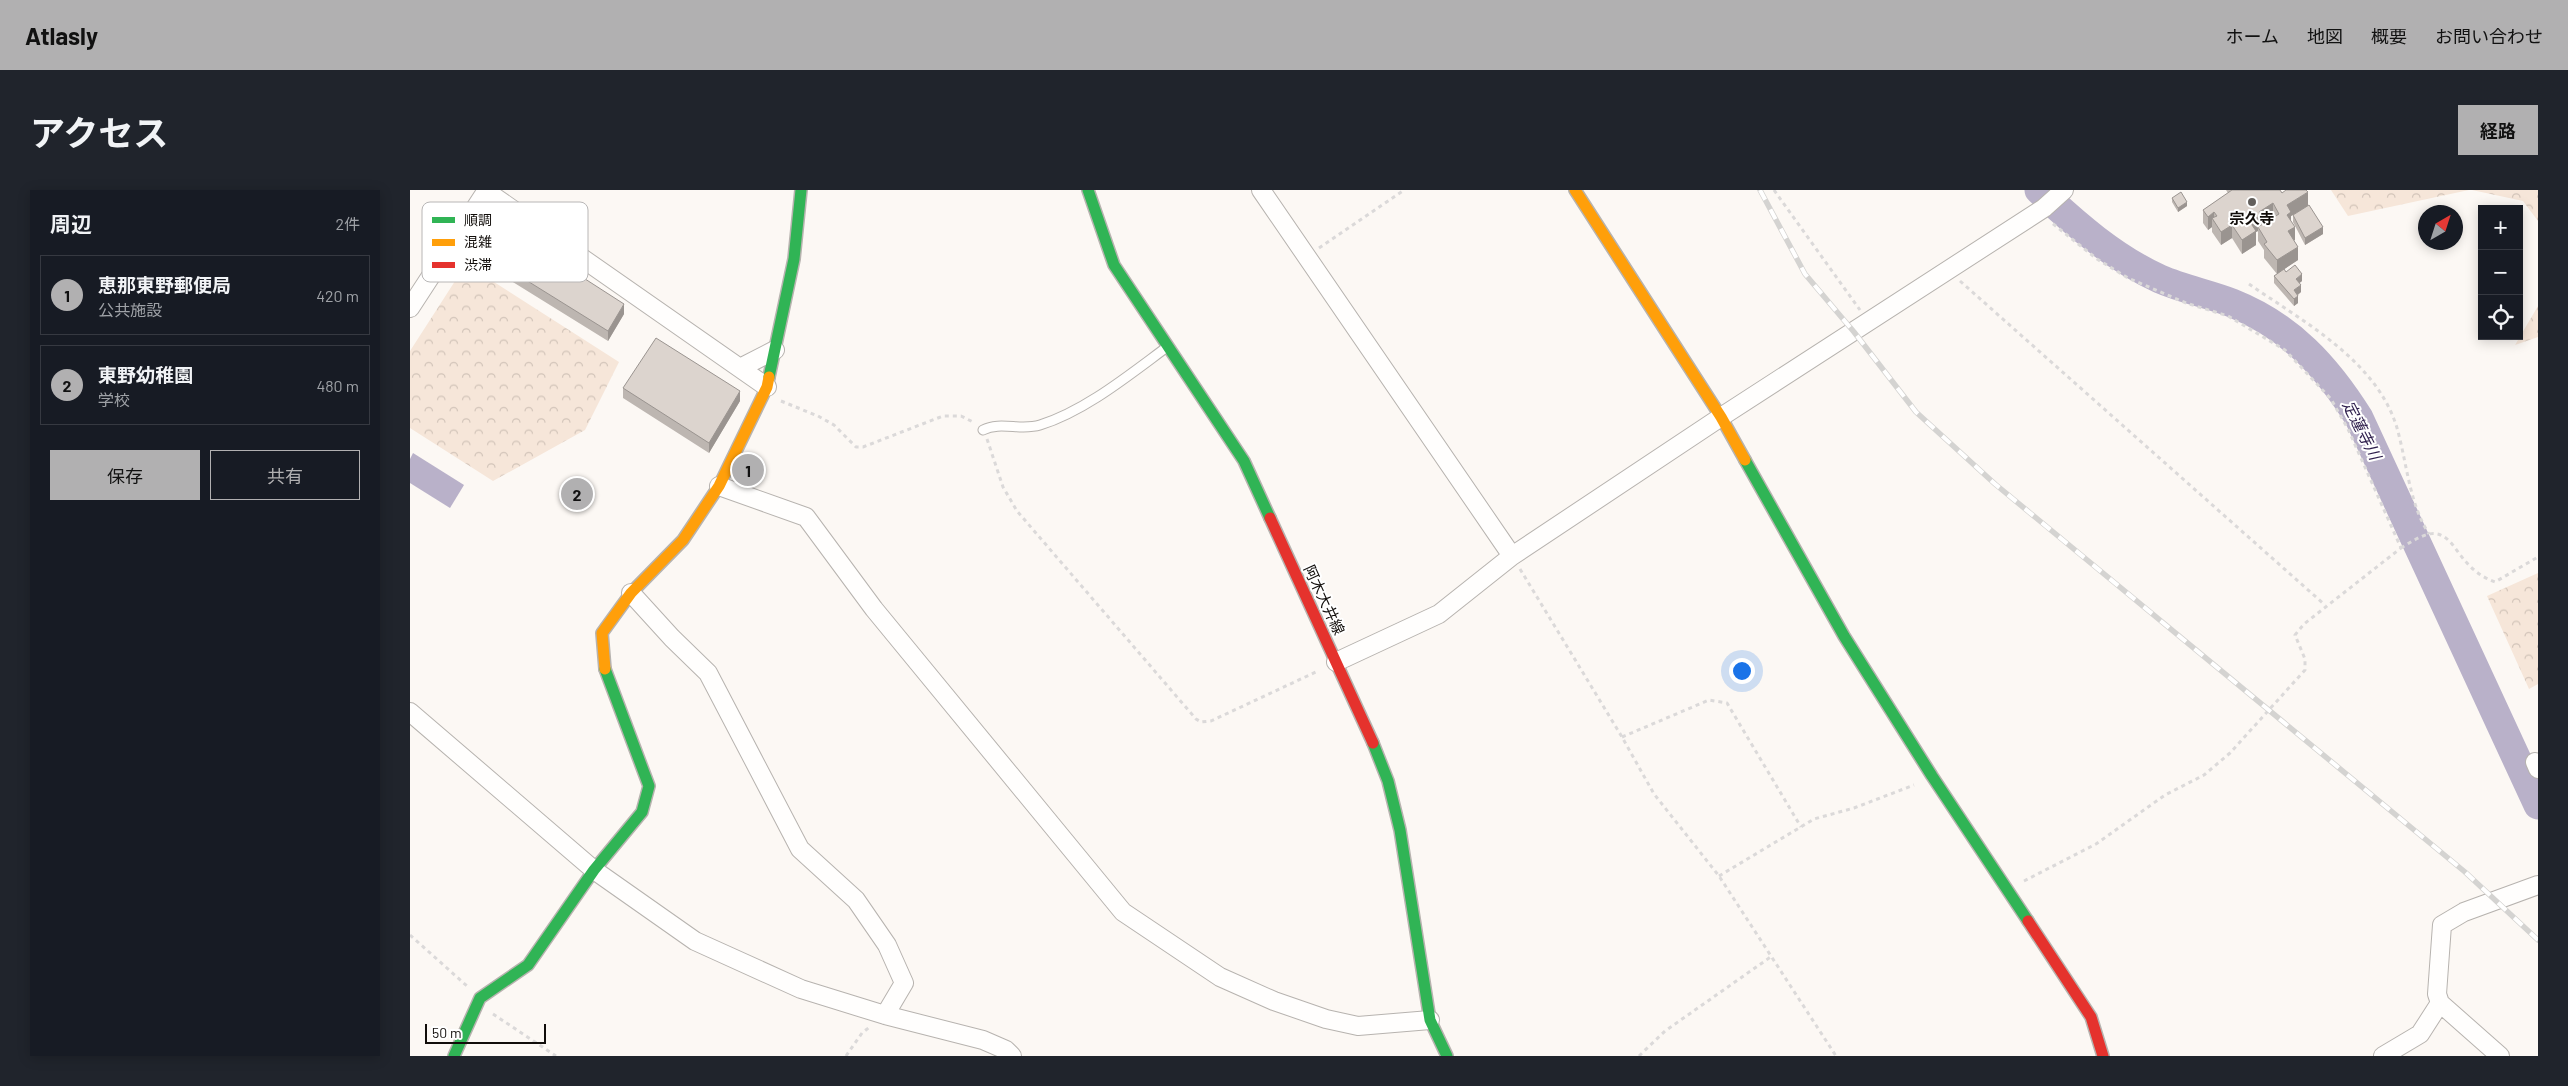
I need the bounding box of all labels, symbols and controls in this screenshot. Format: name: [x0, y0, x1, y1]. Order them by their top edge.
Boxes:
text: Atlasly: [25, 21, 98, 50]
text: ホーム: [2226, 25, 2279, 47]
text: 地図: [2307, 25, 2343, 47]
text: 概要: [2371, 25, 2407, 47]
text: お問い合わせ: [2435, 25, 2543, 47]
button: 経路: [2458, 105, 2538, 155]
text: アクセス: [30, 111, 168, 153]
marker: 宗久寺: [2246, 196, 2258, 208]
legend: [422, 202, 588, 282]
north arrow: [2418, 205, 2463, 250]
map controls: [2478, 205, 2523, 340]
button: +: [2478, 205, 2523, 250]
place label: 宗久寺: [2229, 209, 2275, 227]
text: 周辺: [50, 211, 92, 236]
text: 順調: [464, 211, 492, 228]
text: 2件: [335, 214, 360, 233]
text: 混雑: [464, 233, 492, 250]
button: −: [2478, 250, 2523, 295]
text: 渋滞: [464, 256, 492, 273]
text: 恵那東野郵便局: [98, 273, 231, 296]
text: 1: [64, 286, 70, 305]
text: 420 m: [316, 286, 359, 305]
button: locate: [2478, 295, 2523, 340]
text: 公共施設: [98, 300, 162, 319]
text: 東野幼稚園: [98, 363, 193, 386]
text: 2: [63, 376, 71, 395]
text: 480 m: [316, 376, 359, 395]
text: 学校: [98, 390, 130, 409]
water label: 定蓮寺川: [2339, 397, 2386, 464]
button: 保存: [50, 450, 200, 500]
button: 共有: [210, 450, 360, 500]
pin: 1: [732, 451, 764, 489]
pin: 2: [561, 475, 593, 513]
street label: 阿木大井線: [1301, 562, 1349, 637]
your location: [1729, 658, 1755, 684]
scale bar: [425, 1021, 546, 1044]
text: 50 m: [432, 1024, 461, 1041]

